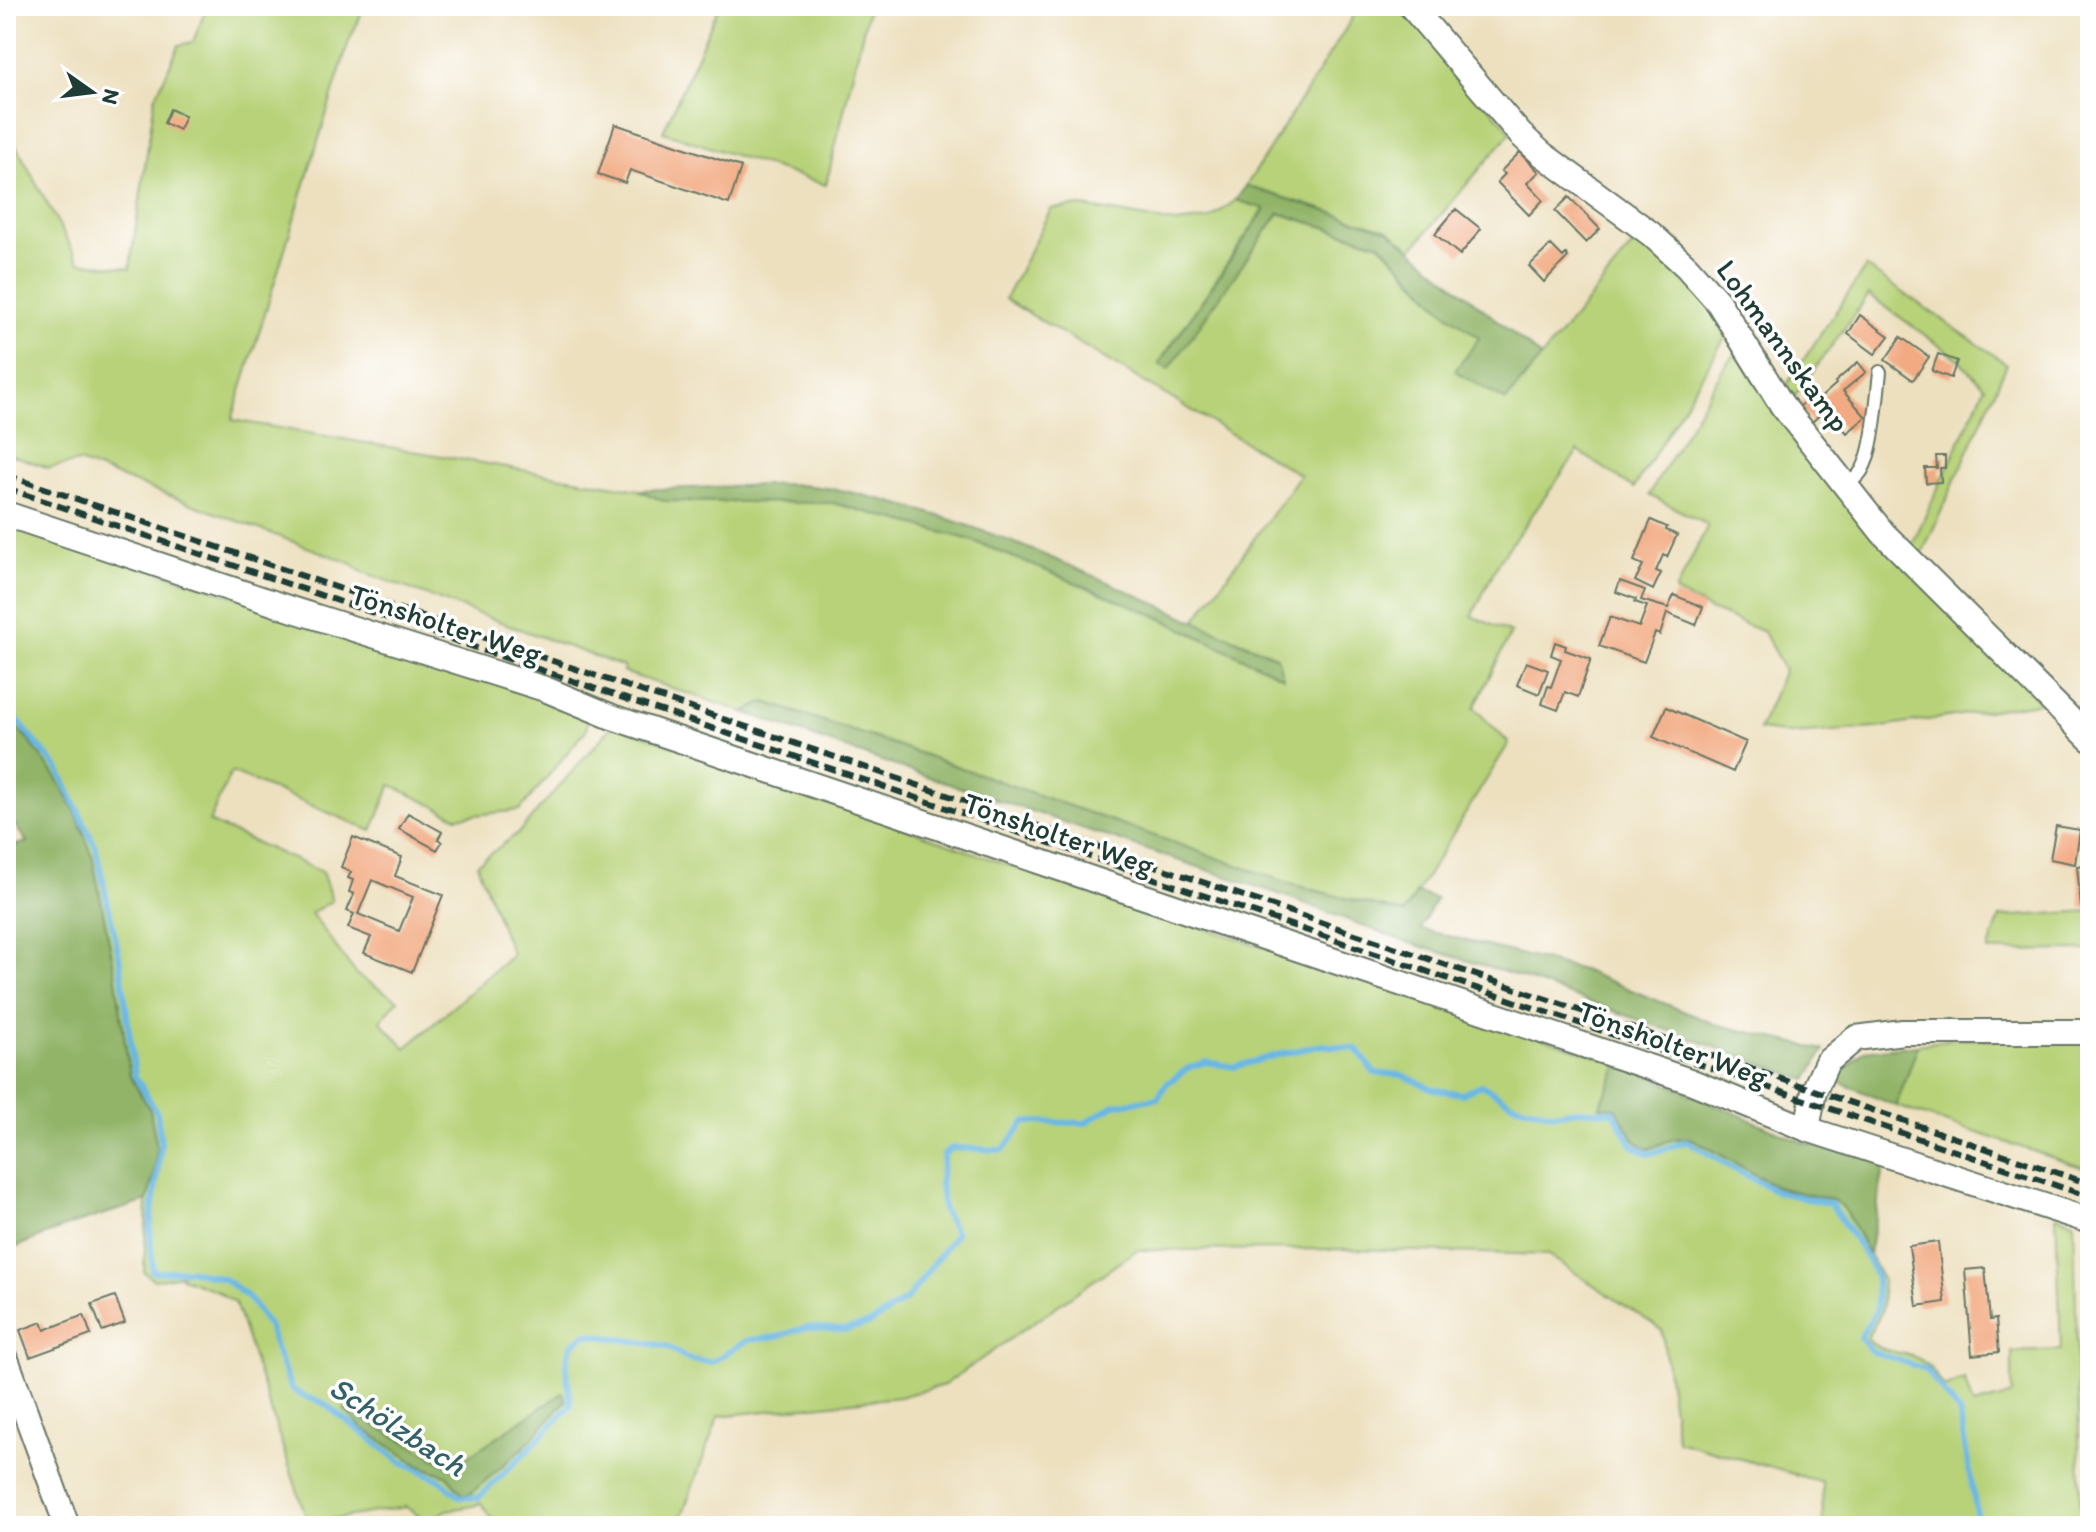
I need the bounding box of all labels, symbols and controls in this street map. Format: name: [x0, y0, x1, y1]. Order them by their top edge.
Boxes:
north arrow: [52, 52, 132, 132]
text: N: [96, 86, 126, 107]
street label: Lohmannskamp: [1708, 252, 1858, 439]
street label: Tönsholter Weg: [346, 575, 547, 672]
street label: Tönsholter Weg: [959, 784, 1160, 884]
street label: Tönsholter Weg: [1573, 992, 1774, 1095]
water label: Schölzbach: [323, 1368, 474, 1485]

